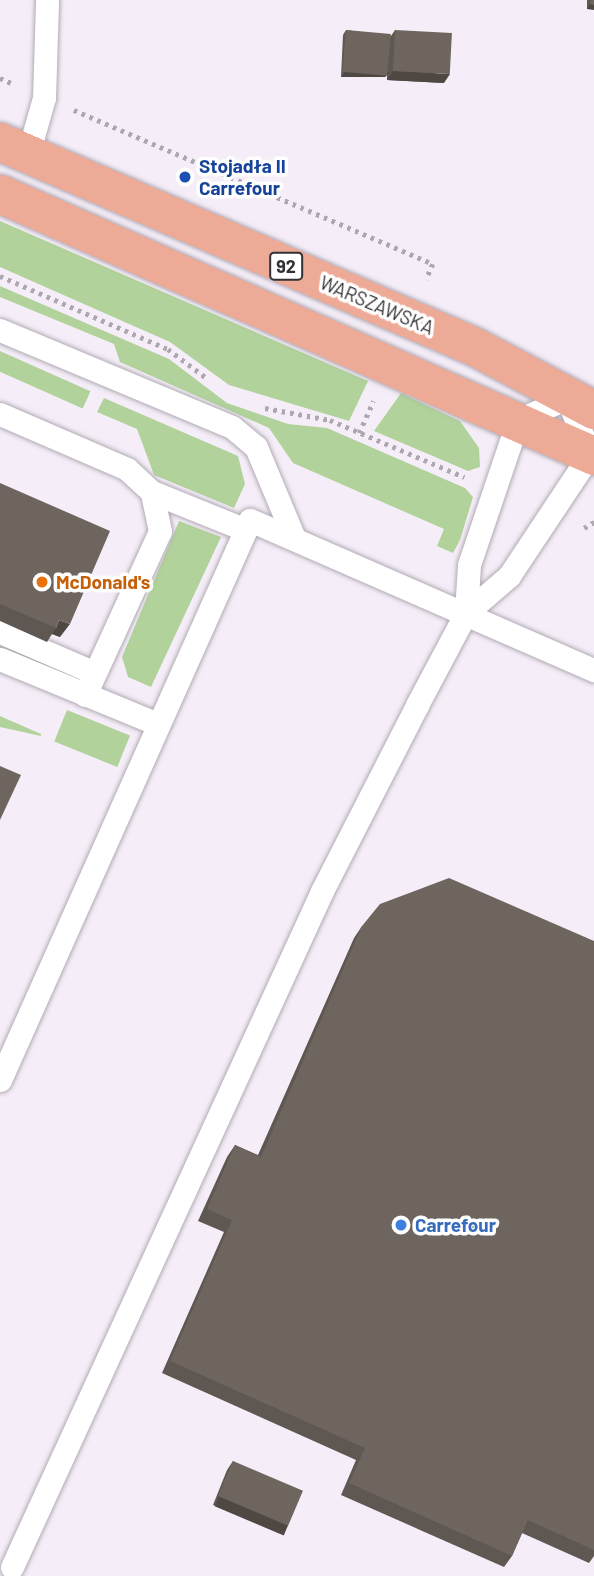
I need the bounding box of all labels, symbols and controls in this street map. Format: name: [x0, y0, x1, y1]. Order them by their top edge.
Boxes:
place label: Stojadła II Carrefour: [199, 155, 286, 199]
marker: Stojadła II Carrefour: [177, 169, 193, 185]
road number: 92: [268, 252, 304, 280]
street label: WARSZAWSKA: [317, 271, 437, 339]
place label: McDonald's: [56, 571, 150, 593]
marker: McDonald's: [34, 574, 50, 590]
place label: Carrefour: [415, 1214, 496, 1236]
marker: Carrefour: [393, 1217, 409, 1233]

